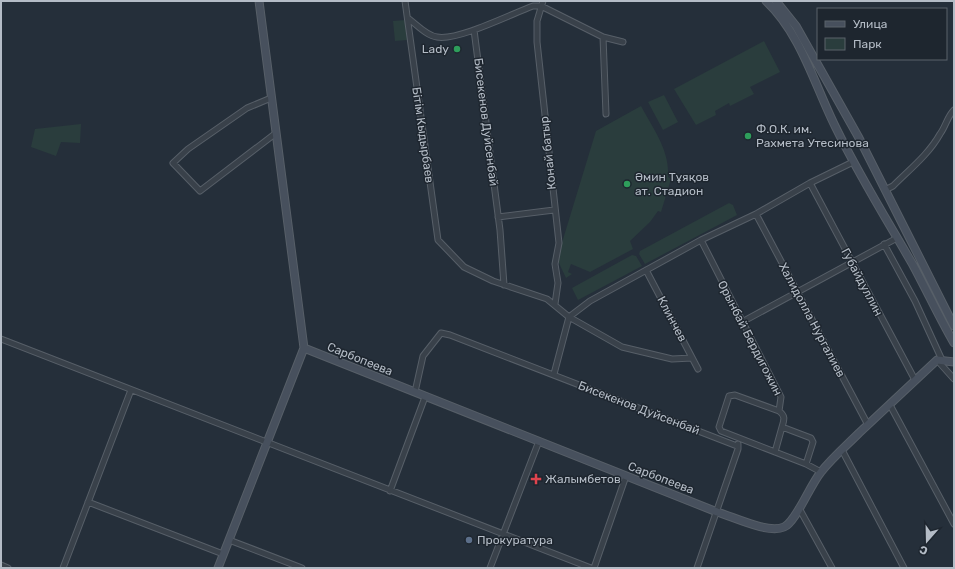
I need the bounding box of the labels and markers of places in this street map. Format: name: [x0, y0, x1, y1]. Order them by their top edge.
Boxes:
place label: Lady: [422, 42, 449, 56]
marker: Lady: [452, 44, 462, 54]
place label: Ф.О.К. им. Рахмета Утесинова: [756, 122, 869, 150]
marker: Ф.О.К. им. Рахмета Утесинова: [743, 131, 753, 141]
place label: Әмин Тұяқов ат. Стадион: [635, 170, 709, 198]
marker: Әмин Тұяқов ат. Стадион: [622, 179, 632, 189]
place label: Жалымбетов: [545, 472, 621, 486]
marker: Жалымбетов: [530, 473, 542, 485]
place label: Прокуратура: [477, 533, 553, 547]
marker: Прокуратура: [464, 535, 474, 545]

